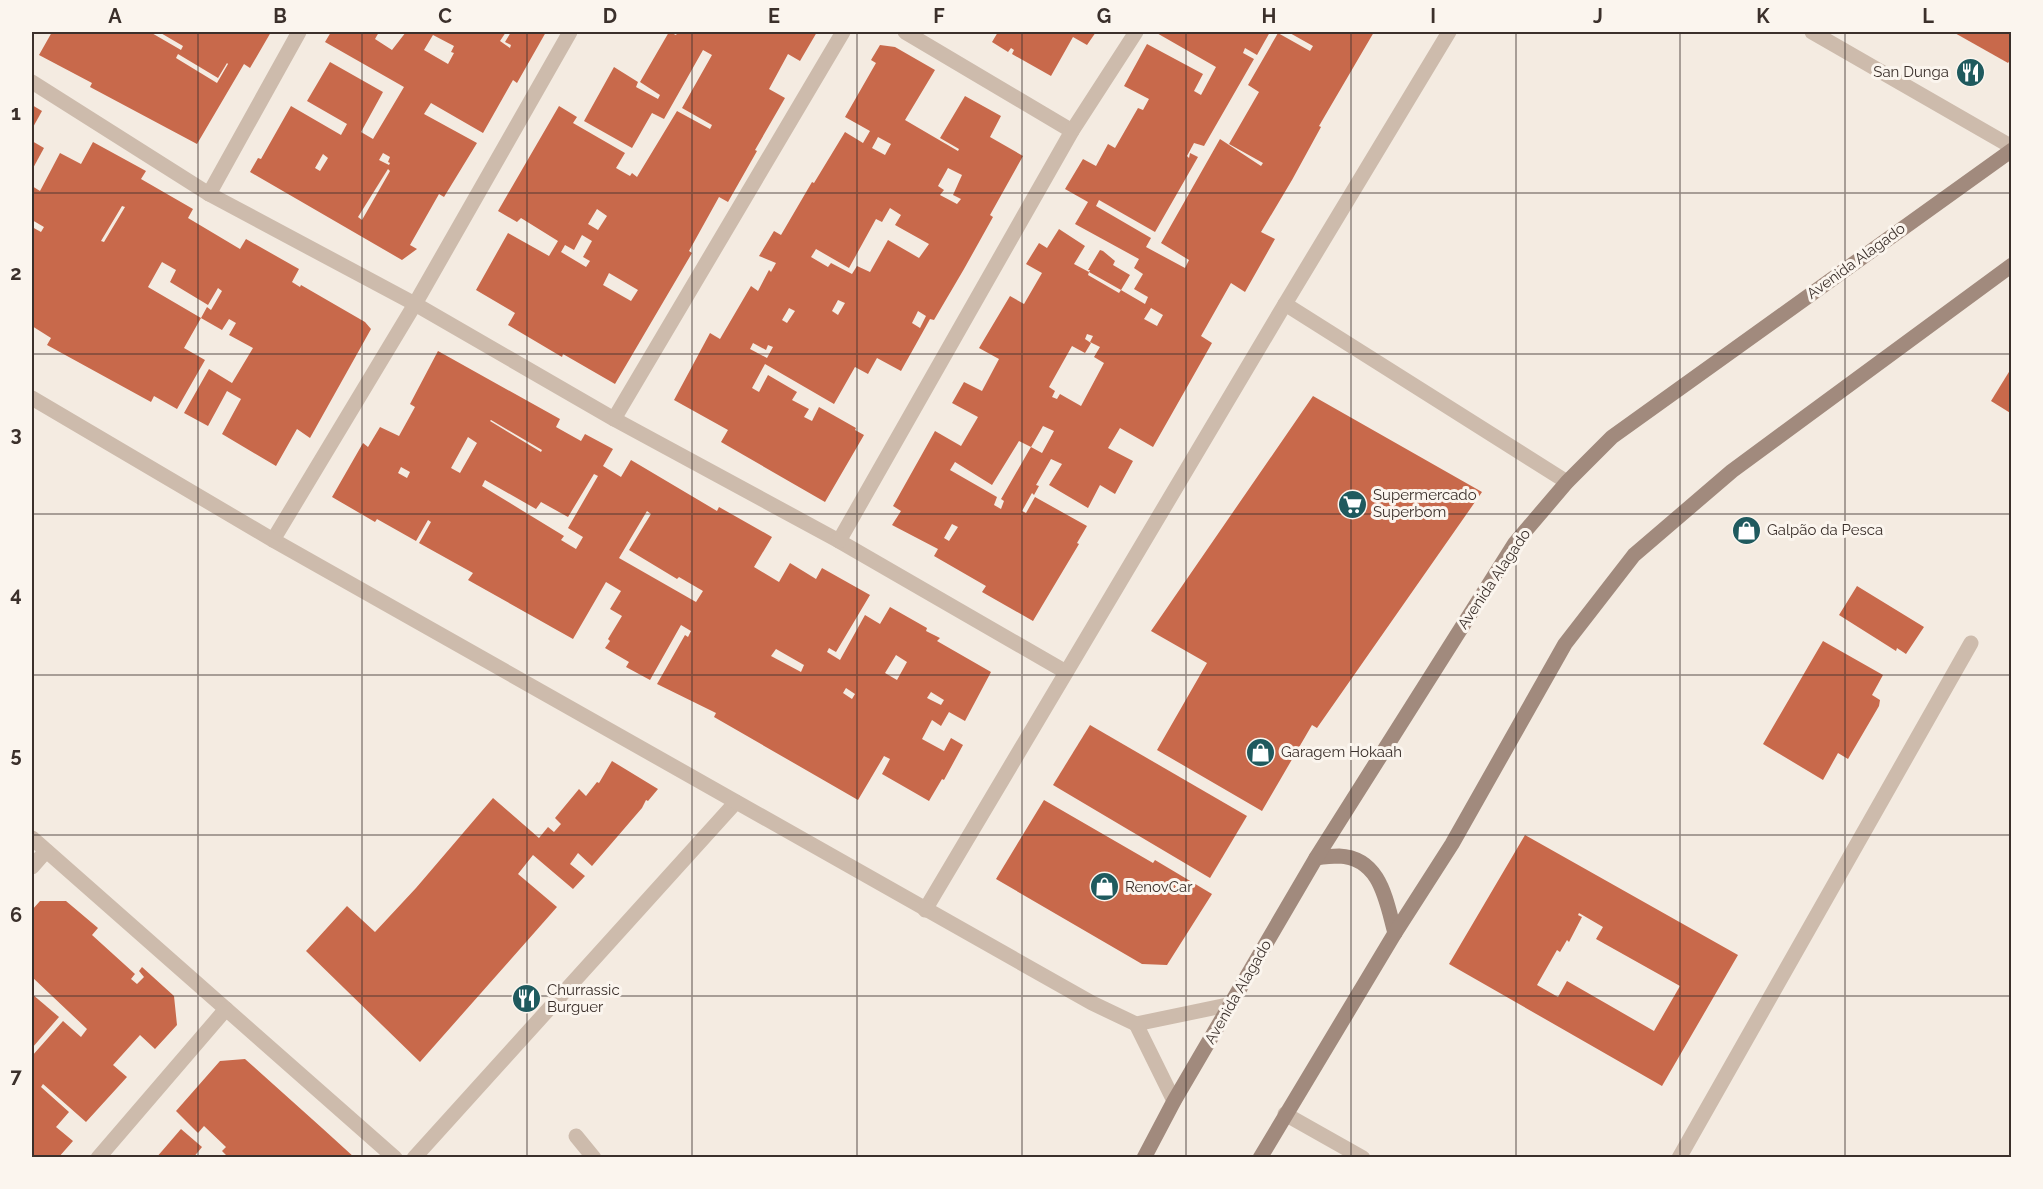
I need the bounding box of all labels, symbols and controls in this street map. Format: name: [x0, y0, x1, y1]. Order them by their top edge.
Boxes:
text: A: [108, 4, 122, 28]
text: B: [273, 4, 287, 28]
text: C: [438, 4, 452, 28]
text: D: [603, 4, 617, 28]
text: E: [768, 4, 780, 28]
text: F: [933, 4, 945, 28]
text: G: [1097, 4, 1111, 28]
text: H: [1262, 4, 1276, 28]
text: I: [1430, 4, 1436, 28]
text: J: [1593, 4, 1603, 28]
text: K: [1756, 4, 1770, 28]
text: L: [1922, 4, 1934, 28]
restaurant icon: San Dunga: [1954, 56, 1986, 88]
place label: San Dunga: [1873, 63, 1949, 81]
text: 1: [11, 101, 21, 125]
street label: Avenida Alagado: [1803, 219, 1909, 303]
text: 2: [10, 261, 22, 285]
text: 3: [10, 422, 22, 446]
place label: Supermercado Superbom: [1373, 486, 1477, 521]
supermarket icon: Supermercado Superbom: [1336, 488, 1368, 520]
shop icon: Galpão da Pesca: [1730, 514, 1762, 546]
place label: Galpão da Pesca: [1767, 521, 1883, 539]
street label: Avenida Alagado: [1454, 525, 1534, 633]
text: 4: [10, 582, 22, 606]
shop icon: Garagem Hokaah: [1244, 736, 1276, 768]
text: 5: [10, 743, 22, 767]
place label: Garagem Hokaah: [1281, 743, 1402, 761]
shop icon: RenovCar: [1088, 871, 1120, 903]
place label: RenovCar: [1125, 878, 1193, 896]
text: 6: [10, 903, 22, 927]
street label: Avenida Alagado: [1201, 937, 1275, 1047]
place label: Churrassic Burguer: [547, 981, 620, 1016]
restaurant icon: Churrassic Burguer: [510, 983, 542, 1015]
text: 7: [10, 1064, 22, 1088]

